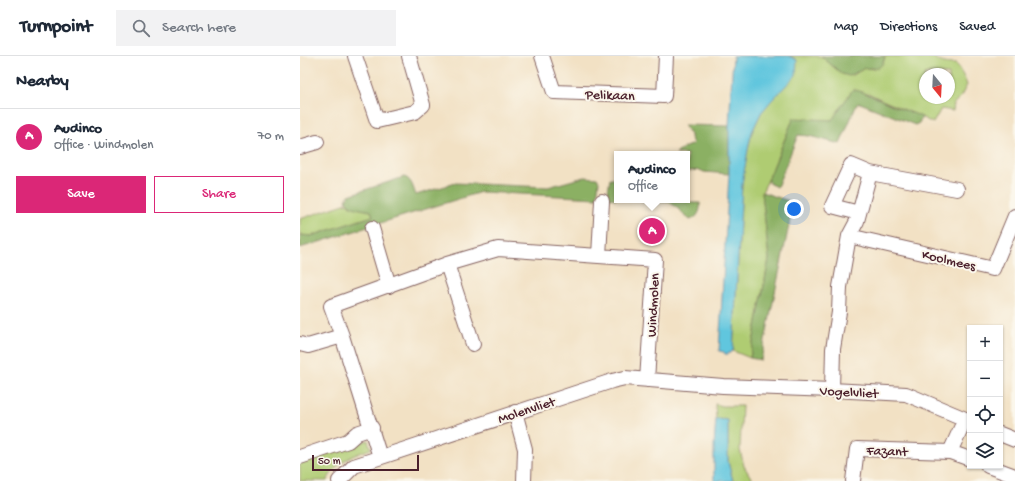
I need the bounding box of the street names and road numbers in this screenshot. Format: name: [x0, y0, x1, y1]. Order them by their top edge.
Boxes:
street label: Pelikaan: [584, 87, 635, 106]
street label: Koolmees: [920, 247, 978, 276]
street label: Windmolen: [644, 272, 665, 338]
street label: Vogelvliet: [818, 383, 880, 404]
street label: Molenvliet: [496, 394, 559, 429]
street label: Fazant: [865, 443, 909, 462]

